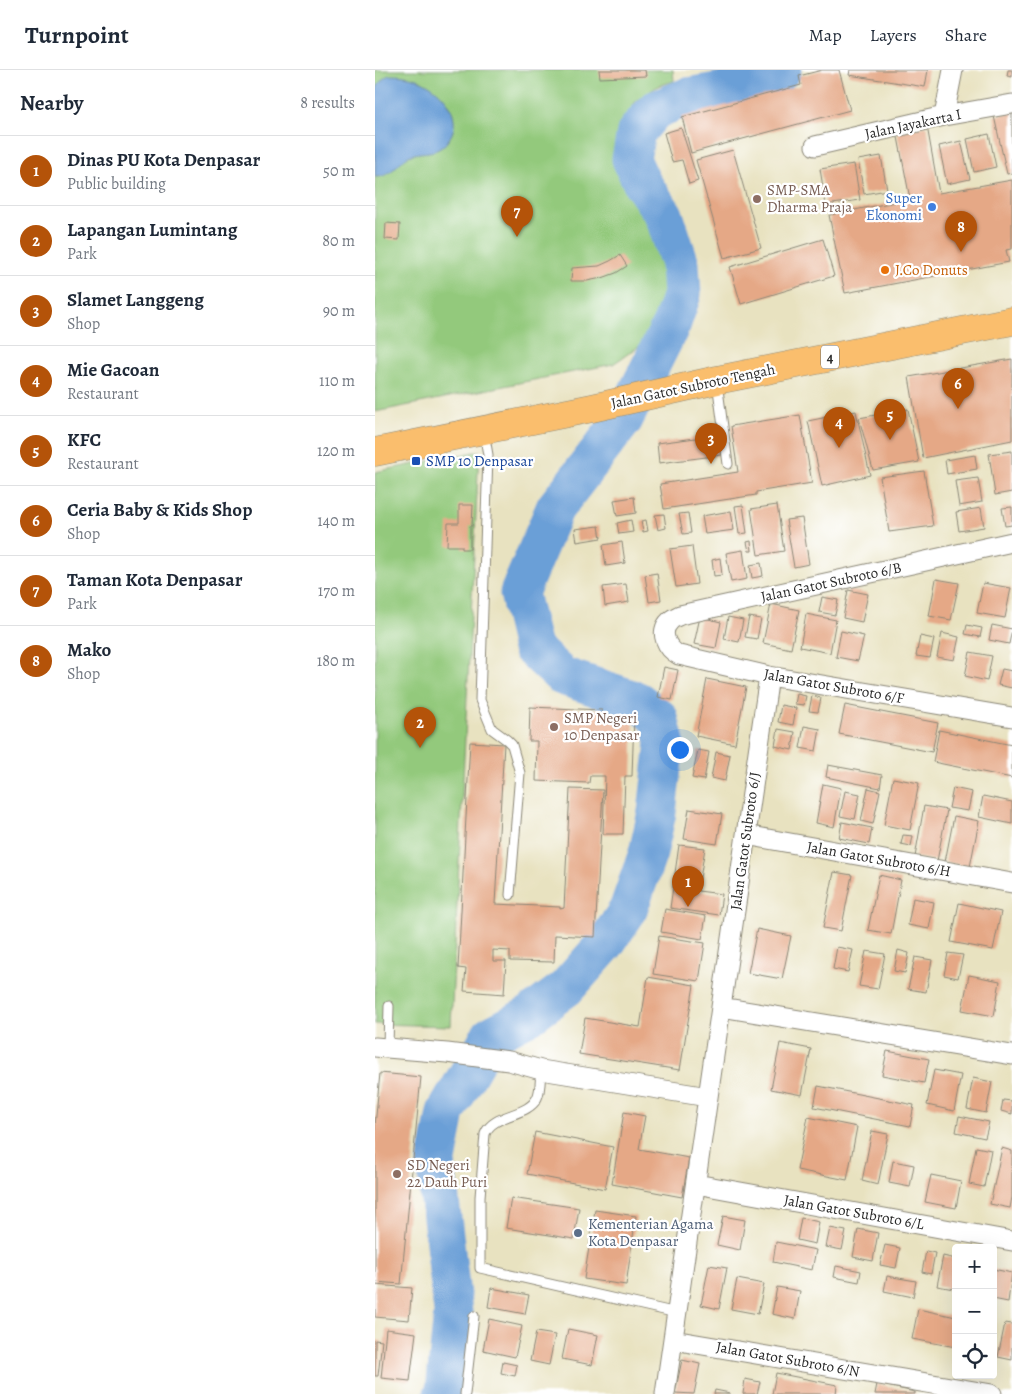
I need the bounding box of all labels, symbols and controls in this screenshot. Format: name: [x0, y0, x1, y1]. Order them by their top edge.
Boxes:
text: Turnpoint: [25, 19, 129, 51]
text: Map: [809, 23, 842, 47]
text: Layers: [870, 23, 917, 47]
text: Share: [945, 23, 987, 47]
text: Nearby: [20, 89, 83, 117]
text: 8 results: [300, 92, 355, 114]
street label: Jalan Jayakarta I: [863, 104, 963, 144]
text: Dinas PU Kota Denpasar: [67, 147, 260, 173]
text: 1: [33, 160, 39, 182]
text: 50 m: [323, 160, 355, 182]
text: Public building: [67, 173, 166, 195]
place label: SMP-SMA Dharma Praja: [767, 180, 852, 217]
place label: Super Ekonomi: [866, 188, 922, 225]
marker: SMP-SMA Dharma Praja: [751, 193, 763, 205]
pin: 7: [501, 196, 533, 237]
marker: Super Ekonomi: [926, 201, 938, 213]
pin: 8: [945, 211, 977, 252]
text: Lapangan Lumintang: [67, 217, 237, 243]
text: 2: [32, 230, 40, 252]
text: 80 m: [322, 230, 355, 252]
text: Park: [67, 243, 97, 265]
place label: J.Co Donuts: [895, 260, 968, 280]
marker: J.Co Donuts: [879, 264, 891, 276]
text: Slamet Langgeng: [67, 287, 204, 313]
text: 3: [33, 300, 39, 322]
text: 90 m: [323, 300, 355, 322]
text: Shop: [67, 313, 100, 335]
road number: 4: [821, 346, 839, 368]
text: Mie Gacoan: [67, 357, 159, 383]
street label: Jalan Gatot Subroto Tengah: [609, 359, 777, 413]
pin: 6: [942, 368, 974, 409]
text: 4: [32, 370, 40, 392]
text: 110 m: [319, 370, 355, 392]
text: Restaurant: [67, 383, 139, 405]
pin: 5: [874, 399, 906, 440]
pin: 4: [823, 407, 855, 448]
pin: 3: [695, 423, 727, 464]
text: KFC: [67, 427, 101, 453]
text: 5: [33, 440, 39, 462]
text: 120 m: [317, 440, 355, 462]
place label: SMP 10 Denpasar: [426, 451, 533, 471]
text: Restaurant: [67, 453, 139, 475]
marker: SMP 10 Denpasar: [410, 455, 422, 467]
text: Ceria Baby & Kids Shop: [67, 497, 252, 523]
text: 6: [32, 510, 40, 532]
text: 140 m: [317, 510, 355, 532]
text: Shop: [67, 523, 100, 545]
street label: Jalan Gatot Subroto 6/B: [759, 557, 903, 607]
text: Taman Kota Denpasar: [67, 567, 242, 593]
text: 7: [33, 580, 39, 602]
text: 170 m: [318, 580, 355, 602]
text: Park: [67, 593, 97, 615]
text: Mako: [67, 637, 111, 663]
text: 8: [32, 650, 40, 672]
text: 180 m: [317, 650, 355, 672]
text: Shop: [67, 663, 100, 685]
street label: Jalan Gatot Subroto 6/F: [762, 664, 906, 708]
pin: 2: [404, 707, 436, 748]
place label: SMP Negeri 10 Denpasar: [564, 708, 640, 745]
marker: SMP Negeri 10 Denpasar: [548, 721, 560, 733]
your location: [667, 737, 693, 763]
street label: Jalan Gatot Subroto 6/J: [725, 771, 765, 911]
street label: Jalan Gatot Subroto 6/H: [805, 836, 953, 882]
pin: 1: [672, 866, 704, 907]
place label: SD Negeri 22 Dauh Puri: [407, 1155, 487, 1192]
marker: SD Negeri 22 Dauh Puri: [391, 1168, 403, 1180]
street label: Jalan Gatot Subroto 6/L: [782, 1190, 926, 1234]
place label: Kementerian Agama Kota Denpasar: [588, 1214, 713, 1251]
marker: Kementerian Agama Kota Denpasar: [572, 1227, 584, 1239]
map controls: [952, 1244, 997, 1379]
button: +: [952, 1244, 997, 1289]
button: −: [952, 1289, 997, 1334]
button: locate: [952, 1334, 997, 1379]
street label: Jalan Gatot Subroto 6/N: [715, 1337, 861, 1381]

